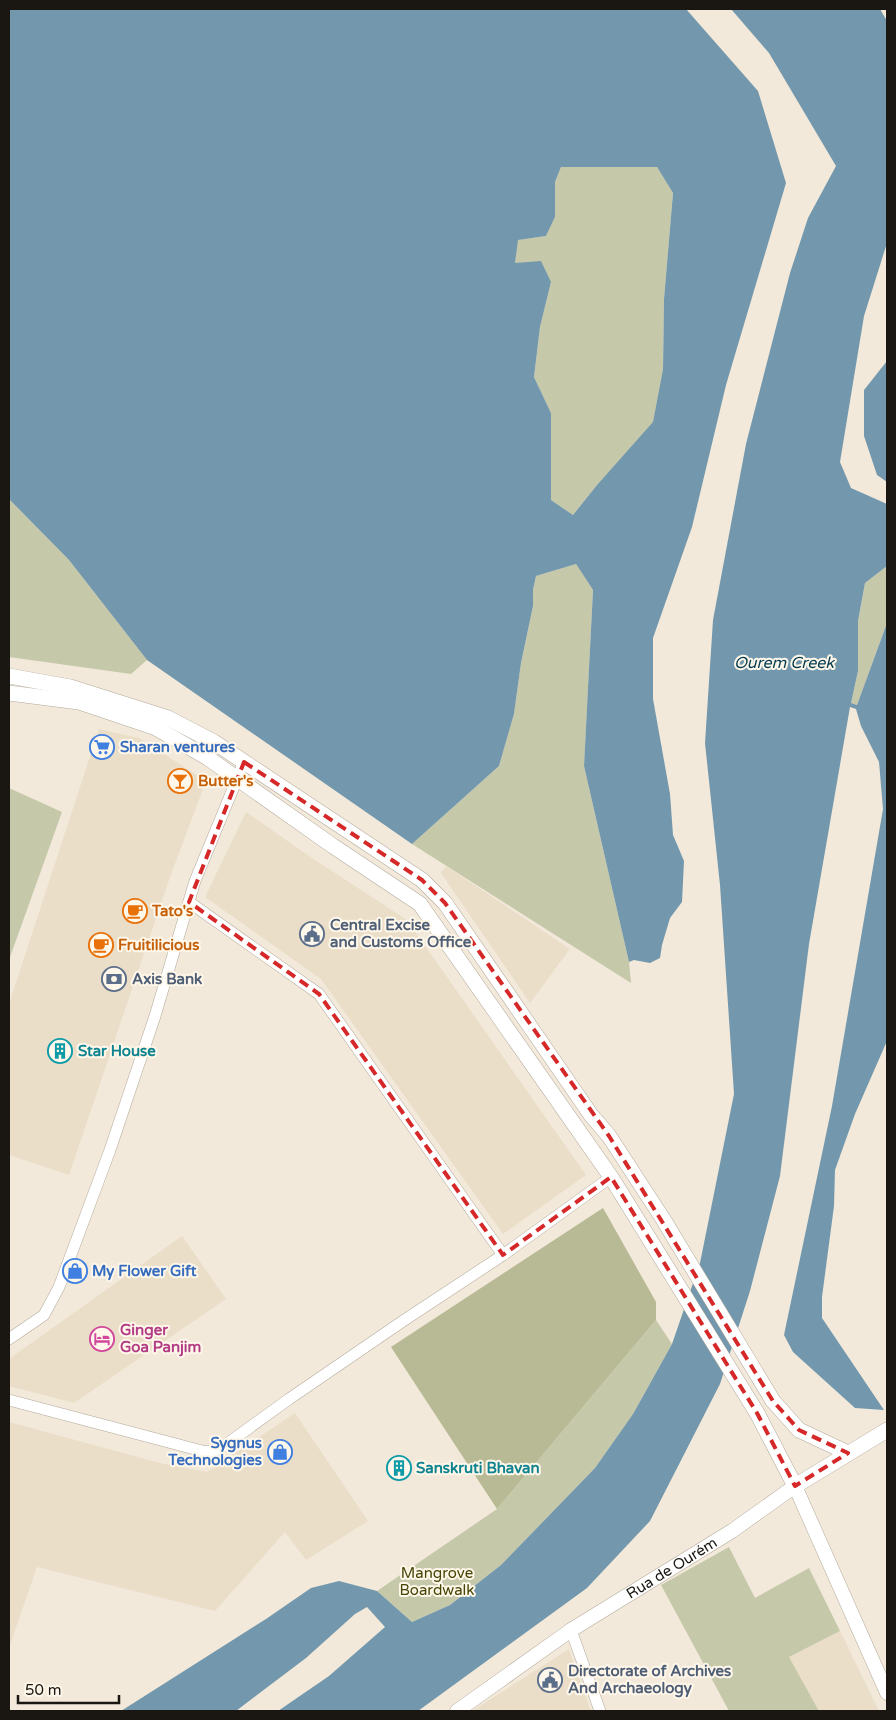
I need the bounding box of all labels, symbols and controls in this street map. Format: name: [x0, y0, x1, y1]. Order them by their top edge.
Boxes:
water label: Ourem Creek: [734, 653, 835, 673]
supermarket icon: Sharan ventures: [89, 734, 115, 760]
place label: Sharan ventures: [120, 738, 235, 756]
bar icon: Butter's: [167, 768, 193, 794]
place label: Butter's: [198, 772, 254, 790]
cafe icon: Tato's: [122, 898, 148, 924]
place label: Tato's: [151, 902, 193, 920]
place label: Central Excise and Customs Office: [330, 916, 472, 951]
public building icon: Central Excise and Customs Office: [299, 921, 325, 947]
cafe icon: Fruitilicious: [88, 932, 114, 958]
place label: Fruitilicious: [118, 936, 199, 954]
bank icon: Axis Bank: [101, 966, 127, 992]
place label: Axis Bank: [132, 970, 202, 988]
building icon: Star House: [47, 1038, 73, 1064]
place label: Star House: [78, 1042, 156, 1060]
shop icon: My Flower Gift: [62, 1258, 88, 1284]
place label: My Flower Gift: [92, 1262, 197, 1281]
place label: Ginger Goa Panjim: [120, 1321, 201, 1357]
hotel icon: Ginger Goa Panjim: [89, 1326, 115, 1352]
place label: Sygnus Technologies: [167, 1434, 262, 1470]
shop icon: Sygnus Technologies: [267, 1439, 293, 1465]
building icon: Sanskruti Bhavan: [386, 1455, 412, 1481]
place label: Sanskruti Bhavan: [416, 1459, 540, 1477]
street label: Rua de Ourém: [623, 1533, 720, 1603]
park label: Mangrove Boardwalk: [400, 1564, 475, 1599]
place label: Directorate of Archives And Archaeology: [568, 1662, 731, 1698]
public building icon: Directorate of Archives And Archaeology: [537, 1667, 563, 1693]
scale bar: [18, 1672, 119, 1704]
text: 50 m: [25, 1681, 62, 1699]

